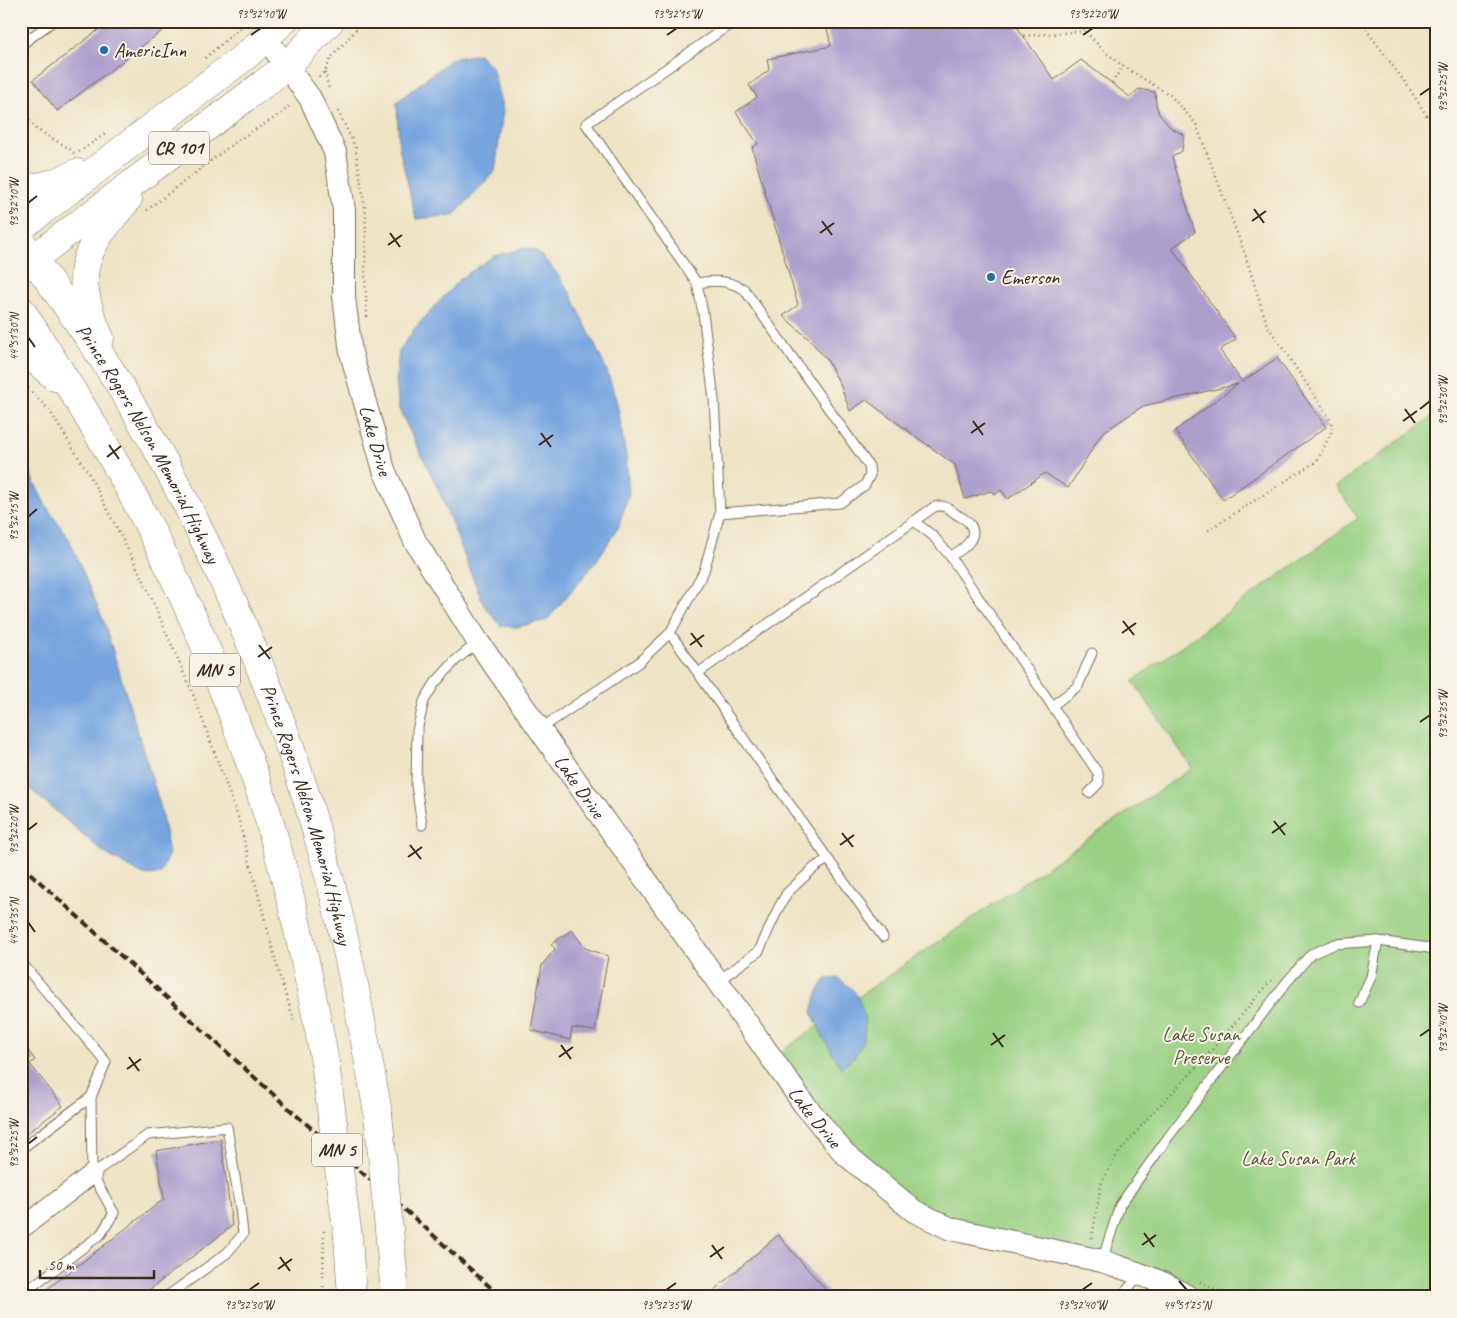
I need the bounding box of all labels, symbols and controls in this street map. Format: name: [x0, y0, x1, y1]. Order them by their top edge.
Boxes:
text: 93°32'10"W: [237, 6, 288, 22]
text: 93°32'15"W: [653, 6, 704, 22]
text: 93°32'20"W: [1069, 6, 1120, 22]
place label: AmericInn: [114, 38, 187, 63]
marker: AmericInn: [98, 44, 110, 56]
text: 93°32'25"W: [1435, 61, 1451, 112]
road number: CR 101: [149, 132, 209, 164]
text: 93°32'10"W: [6, 176, 22, 227]
place label: Emerson: [1001, 265, 1060, 290]
marker: Emerson: [985, 271, 997, 283]
text: 44°51'30"N: [6, 312, 22, 361]
street label: Prince Rogers Nelson Memorial Highway: [71, 319, 227, 569]
text: 93°32'30"W: [1435, 374, 1451, 425]
street label: Lake Drive: [354, 402, 398, 481]
text: 93°32'15"W: [6, 490, 22, 541]
road number: MN 5: [190, 654, 240, 686]
street label: Prince Rogers Nelson Memorial Highway: [255, 680, 358, 949]
text: 93°32'35"W: [1435, 688, 1451, 739]
street label: Lake Drive: [549, 750, 611, 824]
text: 93°32'20"W: [6, 803, 22, 854]
text: 44°51'35"N: [6, 897, 22, 946]
text: 93°32'40"W: [1435, 1002, 1451, 1053]
park label: Lake Susan Preserve: [1162, 1022, 1241, 1070]
street label: Lake Drive: [783, 1081, 848, 1154]
text: 93°32'25"W: [6, 1117, 22, 1168]
road number: MN 5: [312, 1134, 362, 1166]
park label: Lake Susan Park: [1241, 1146, 1356, 1171]
scale bar: [40, 1248, 154, 1280]
text: 50 m: [48, 1256, 75, 1275]
text: 93°32'30"W: [225, 1297, 276, 1313]
text: 93°32'35"W: [642, 1297, 693, 1313]
text: 93°32'40"W: [1058, 1297, 1109, 1313]
text: 44°51'25"N: [1163, 1297, 1212, 1313]

